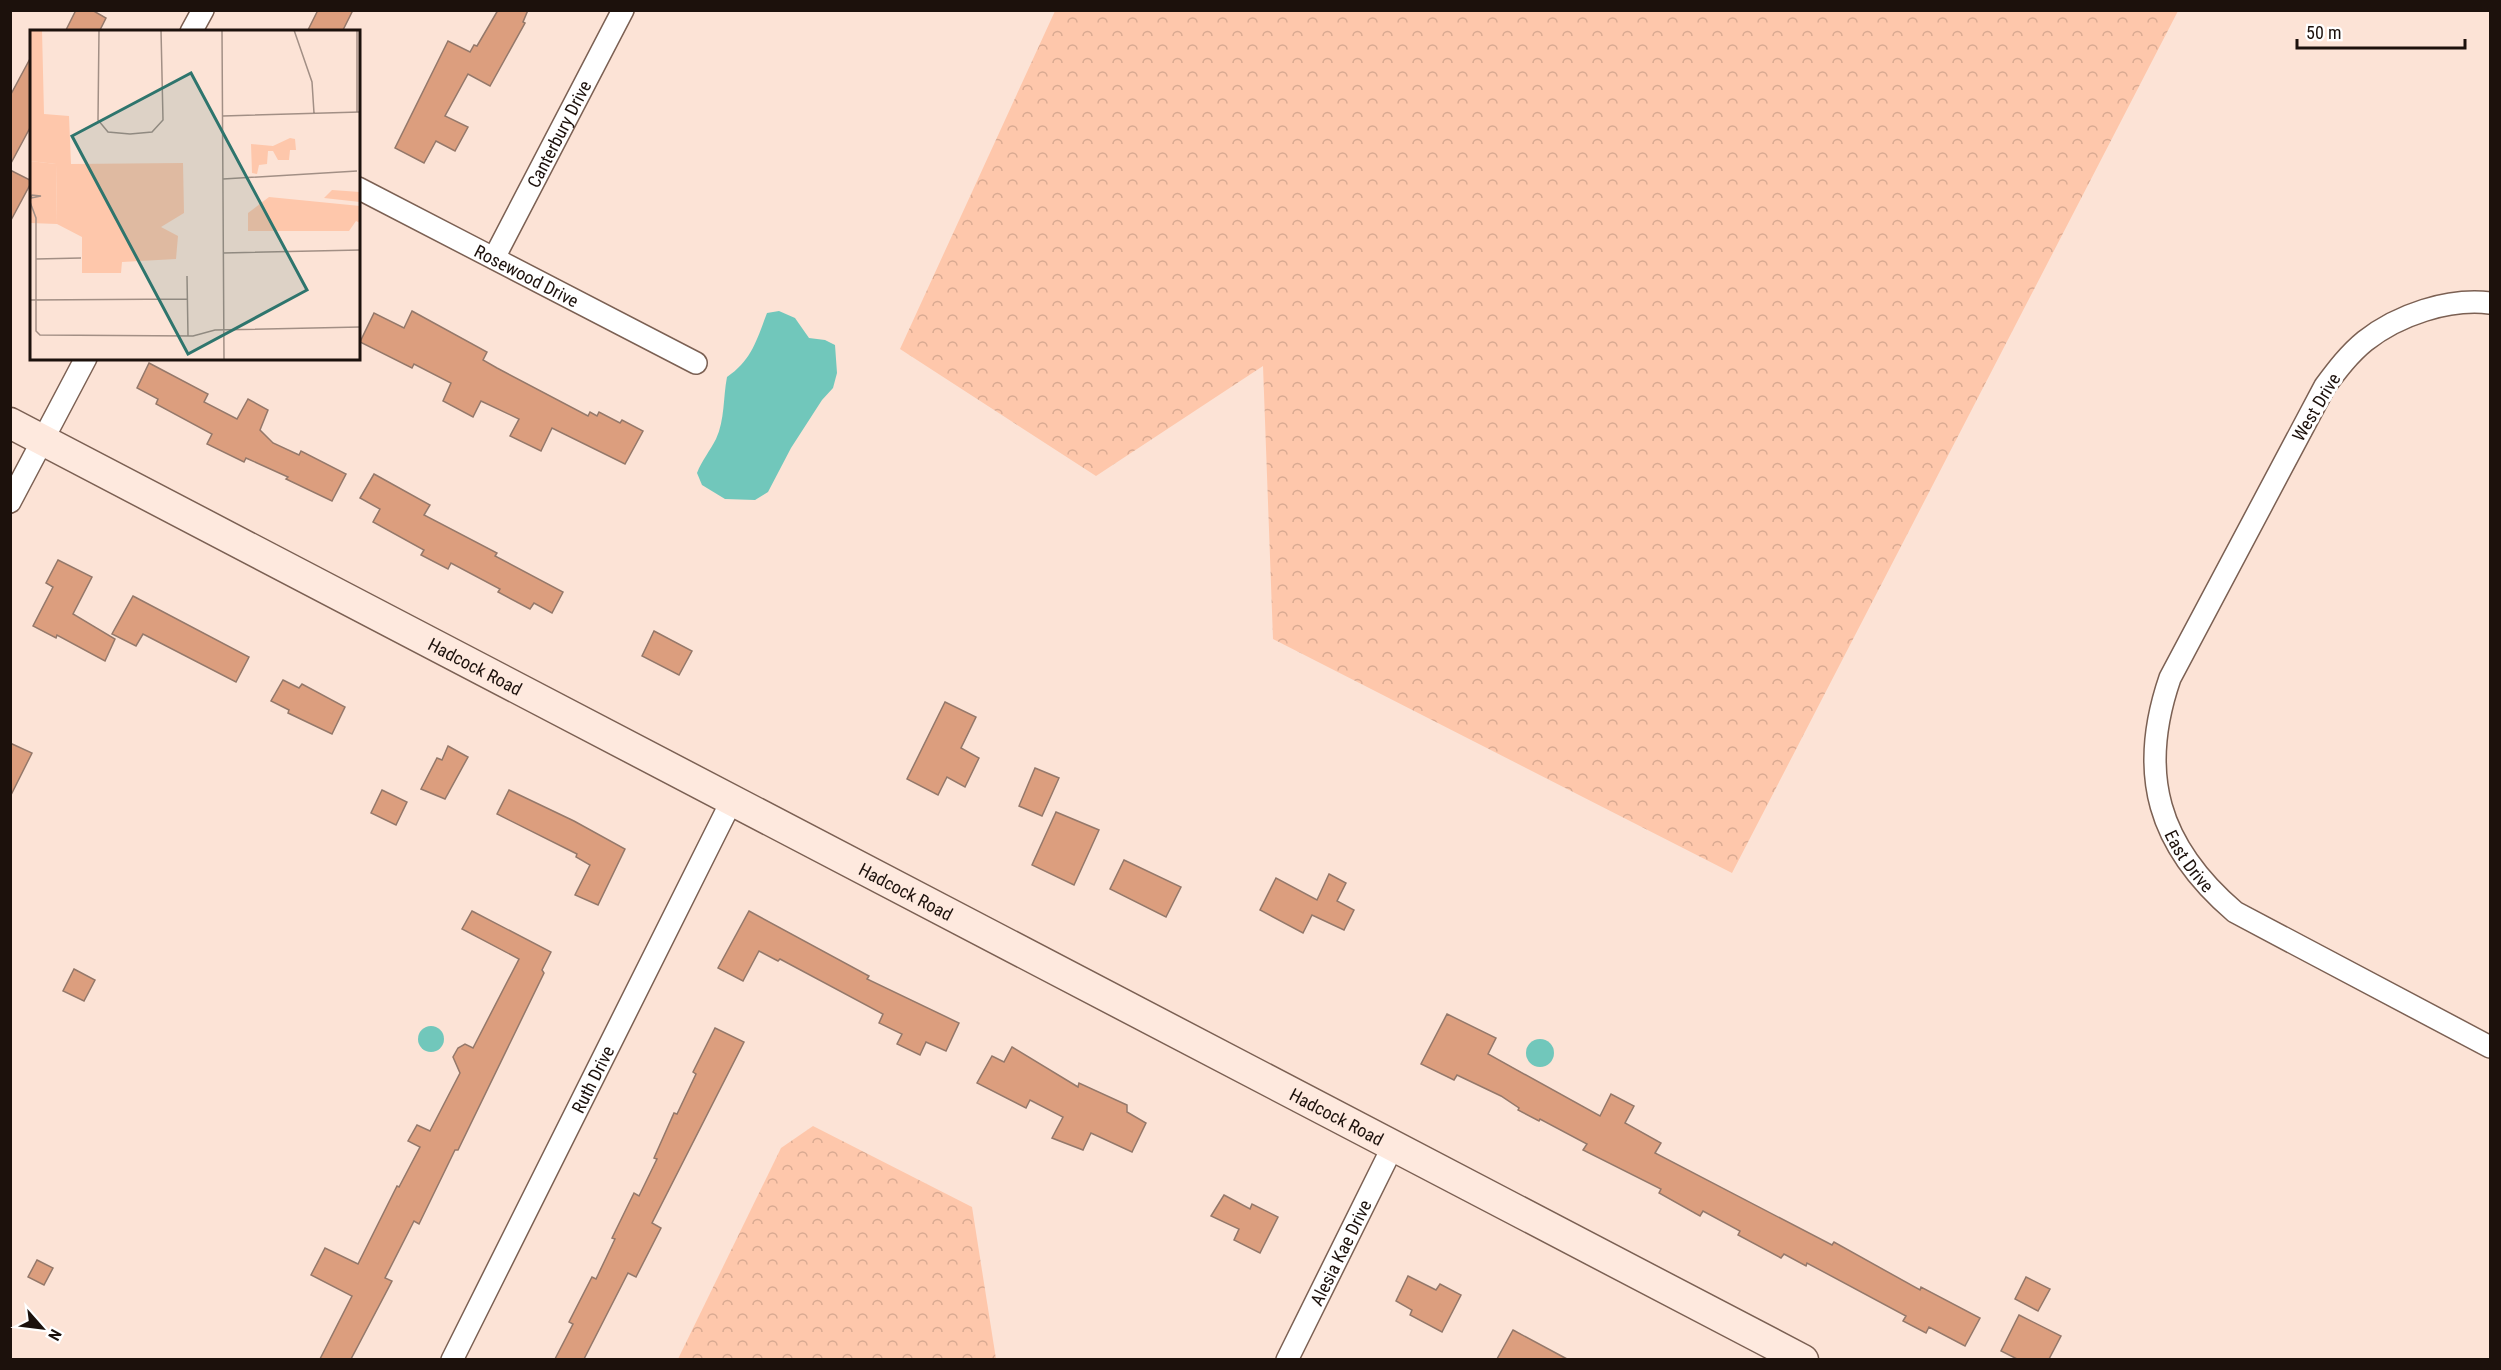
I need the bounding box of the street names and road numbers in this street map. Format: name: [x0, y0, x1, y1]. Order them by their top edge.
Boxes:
street label: Canterbury Drive: [522, 77, 595, 191]
street label: Rosewood Drive: [471, 240, 582, 311]
street label: West Drive: [2288, 369, 2344, 445]
street label: Hadcock Road: [425, 633, 526, 699]
street label: East Drive: [2161, 826, 2218, 896]
street label: Hadcock Road: [856, 858, 956, 924]
street label: Ruth Drive: [567, 1042, 618, 1116]
street label: Hadcock Road: [1286, 1083, 1387, 1149]
street label: Alesia Kae Drive: [1305, 1196, 1375, 1309]

